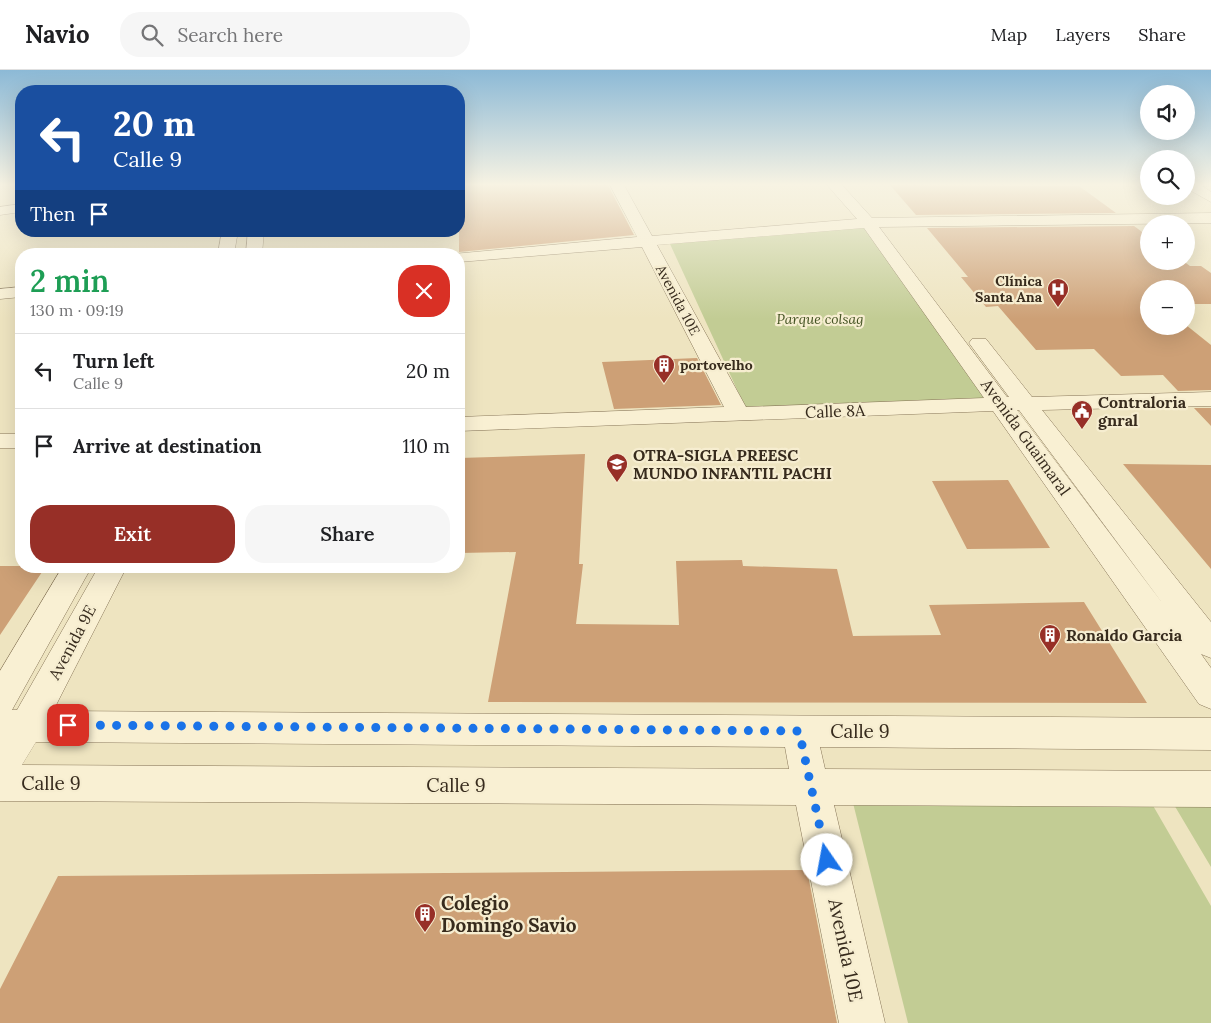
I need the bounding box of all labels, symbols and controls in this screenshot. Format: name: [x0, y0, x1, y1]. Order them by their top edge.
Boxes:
search box: [120, 12, 470, 57]
text: Navio: [25, 19, 90, 50]
icon: search: [138, 21, 166, 49]
text: Search here: [178, 23, 283, 47]
text: Map: [991, 23, 1027, 46]
text: Layers: [1055, 23, 1110, 46]
text: Share: [1138, 23, 1186, 46]
map controls: [1140, 85, 1195, 335]
button: sound: [1140, 85, 1195, 140]
text: 20 m: [113, 101, 195, 146]
icon: left: [30, 105, 95, 170]
text: Calle 9: [113, 145, 182, 173]
button: search: [1140, 150, 1195, 205]
icon: arrive: [85, 200, 113, 228]
text: Then: [30, 202, 75, 226]
button: +: [1140, 215, 1195, 270]
street label: Avenida 10E: [651, 261, 704, 339]
text: 2 min: [30, 262, 109, 300]
button: close: [398, 265, 450, 317]
place label: Clínica Santa Ana: [975, 272, 1043, 306]
hospital icon: Clínica Santa Ana: [1046, 277, 1070, 308]
button: −: [1140, 280, 1195, 335]
text: 130 m · 09:19: [30, 300, 124, 320]
park label: Parque colsag: [777, 310, 863, 328]
text: Turn left: [73, 349, 154, 373]
building icon: portovelho: [652, 353, 676, 384]
place label: portovelho: [680, 356, 753, 374]
icon: left: [30, 357, 58, 385]
text: 20 m: [406, 359, 450, 383]
text: Calle 9: [73, 373, 123, 393]
street label: Avenida Guaimaral: [976, 374, 1075, 499]
place label: Contraloria gnral: [1098, 392, 1187, 430]
public building icon: Contraloria gnral: [1070, 399, 1094, 430]
street label: Calle 8A: [805, 400, 866, 422]
icon: arrive: [30, 432, 58, 460]
text: Arrive at destination: [73, 434, 262, 458]
text: 110 m: [402, 434, 450, 458]
place label: OTRA-SIGLA PREESC MUNDO INFANTIL PACHI: [633, 445, 832, 483]
school or university icon: OTRA-SIGLA PREESC MUNDO INFANTIL PACHI: [605, 452, 629, 483]
button: Exit: [30, 505, 235, 563]
button: Share: [245, 505, 450, 563]
street label: Avenida 9E: [43, 601, 100, 684]
building icon: Ronaldo Garcia: [1038, 623, 1062, 654]
place label: Ronaldo Garcia: [1066, 625, 1183, 645]
pin: [47, 704, 89, 746]
icon: arrive: [54, 711, 82, 739]
street label: Calle 9: [830, 719, 890, 743]
street label: Calle 9: [21, 771, 81, 795]
street label: Calle 9: [426, 773, 486, 797]
position arrow: [800, 833, 852, 885]
place label: Colegio Domingo Savio: [441, 891, 577, 937]
street label: Avenida 10E: [823, 895, 869, 1004]
building icon: Colegio Domingo Savio: [413, 902, 437, 933]

